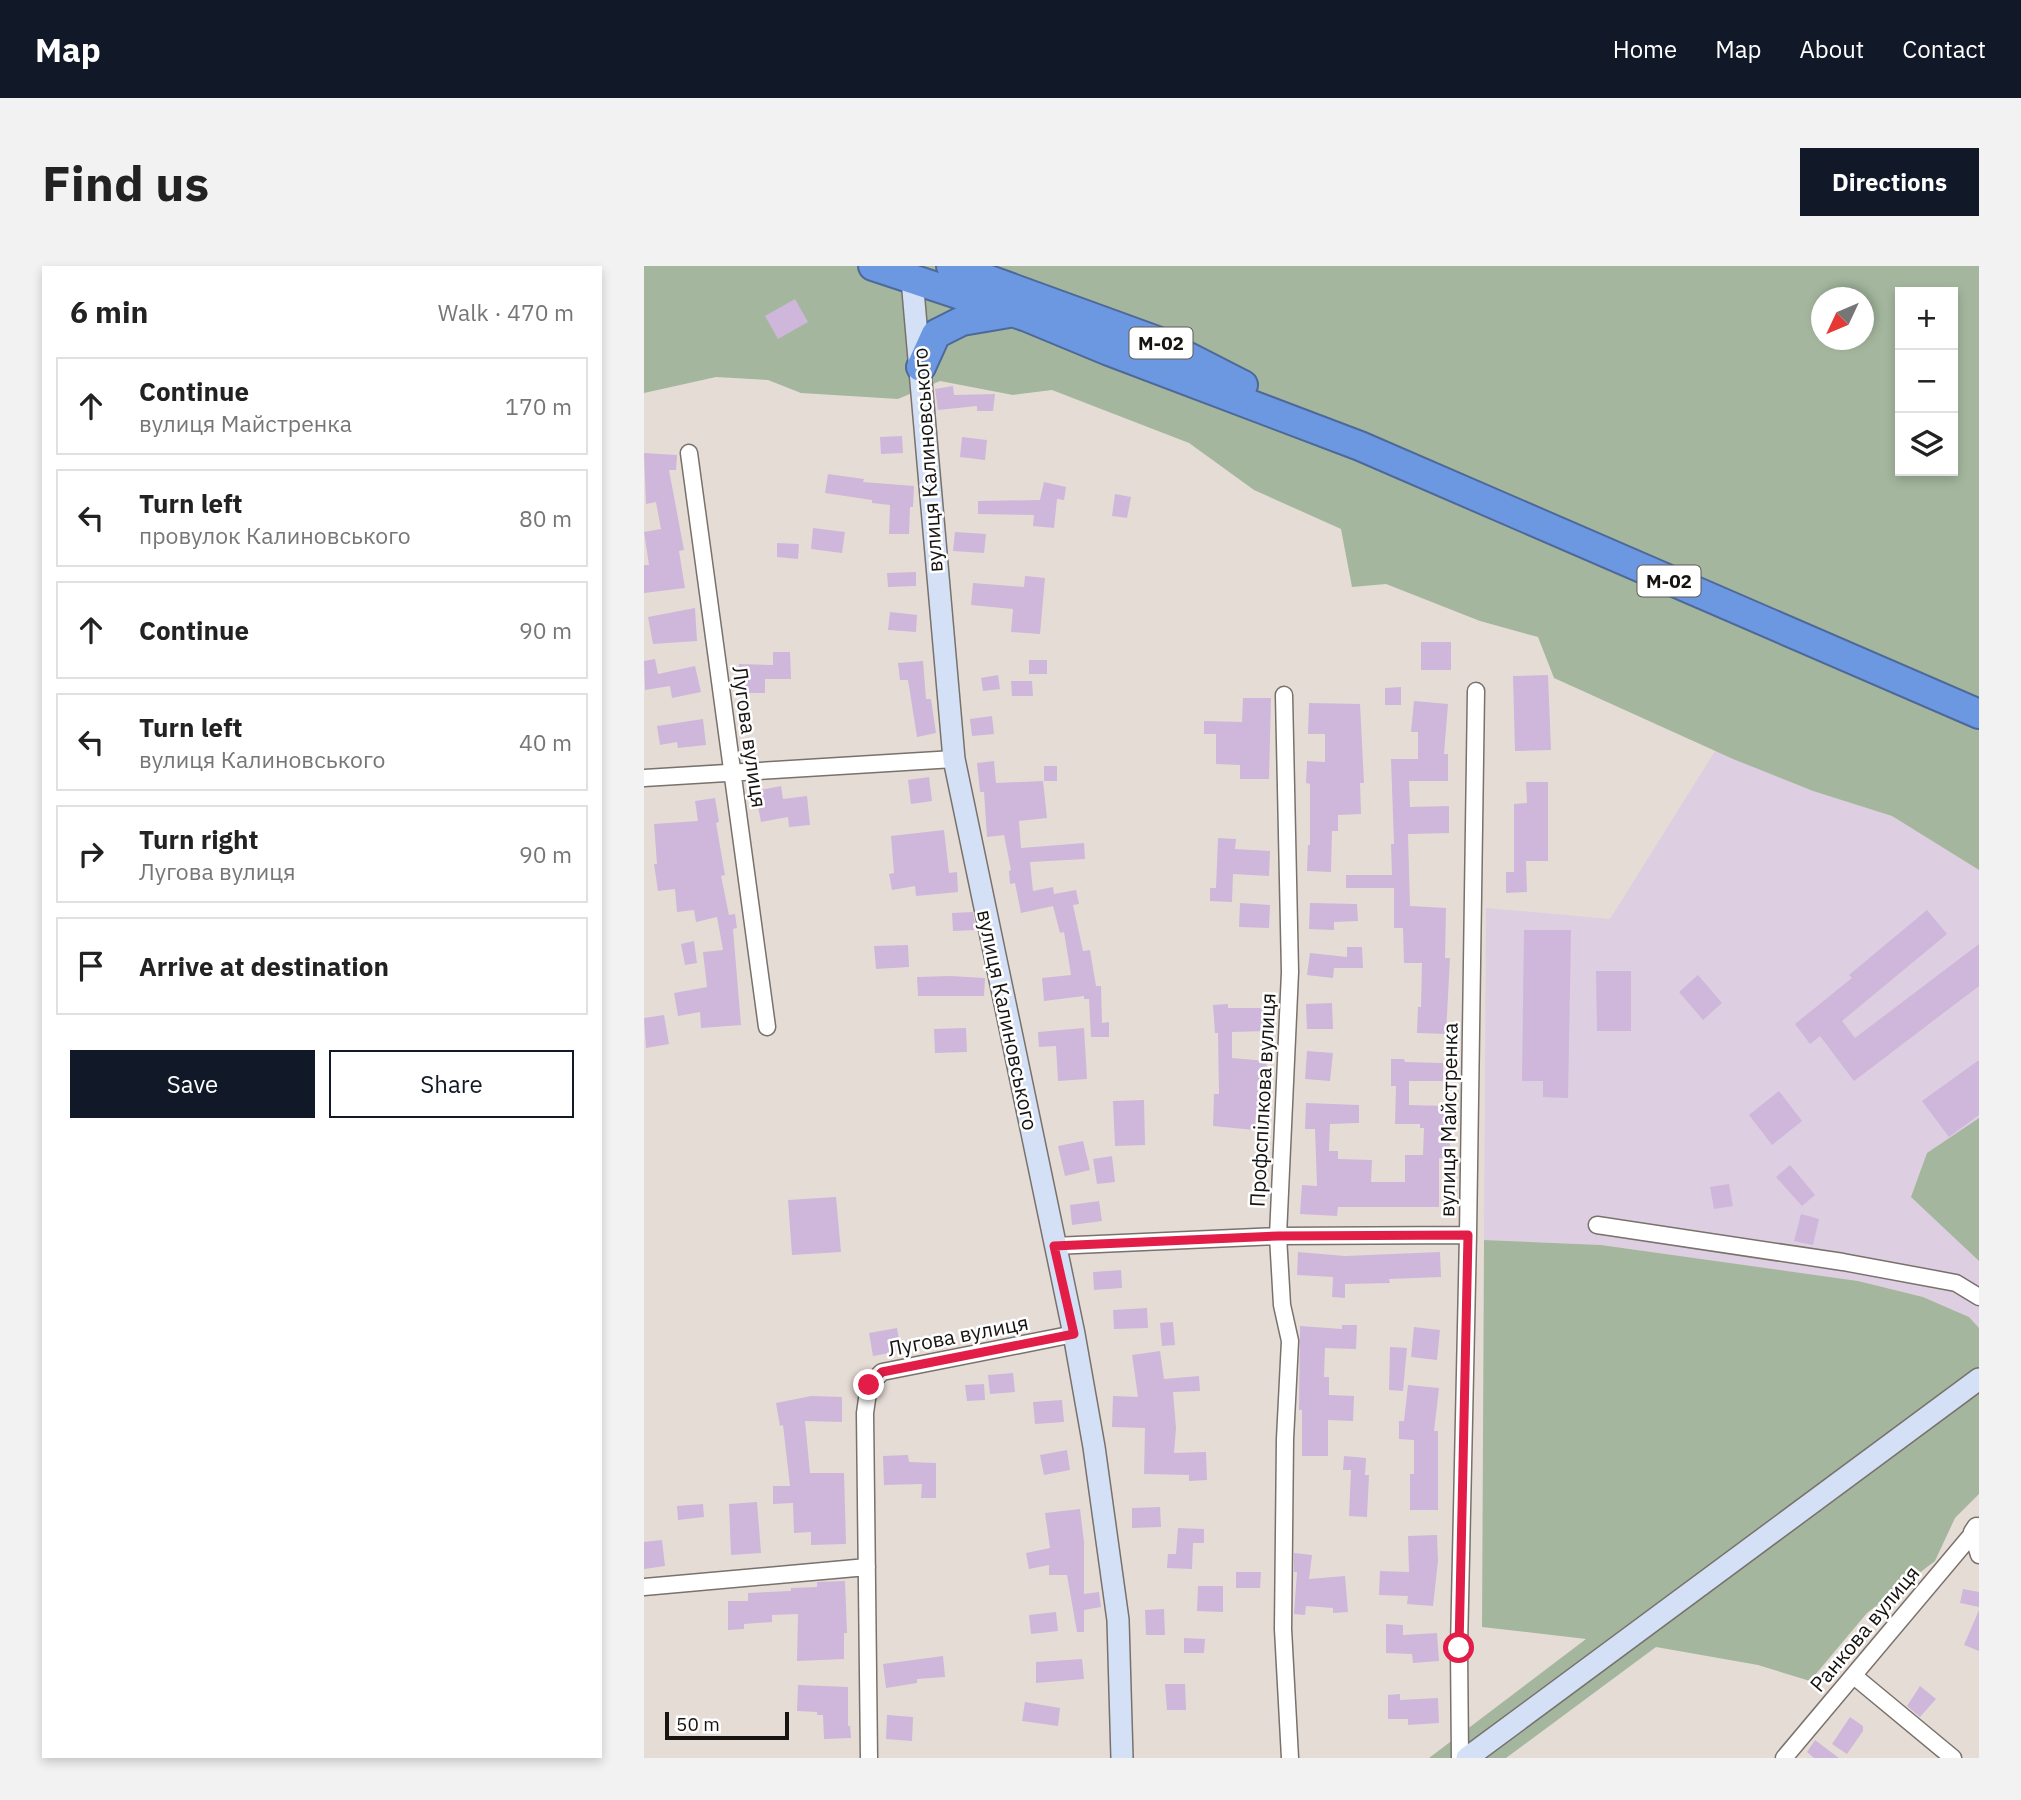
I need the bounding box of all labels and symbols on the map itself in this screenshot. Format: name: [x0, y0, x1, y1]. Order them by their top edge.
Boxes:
north arrow: [1811, 287, 1874, 350]
road number: М-02: [1130, 327, 1192, 358]
street label: вулиця Калиновського: [905, 347, 949, 573]
road number: М-02: [1637, 566, 1700, 596]
street label: Лугова вулиця: [726, 664, 774, 810]
street label: вулиця Калиновського: [971, 907, 1045, 1133]
street label: Профспілкова вулиця: [1242, 992, 1282, 1208]
street label: вулиця Майстренка: [1432, 1023, 1464, 1217]
street label: Лугова вулиця: [885, 1308, 1031, 1362]
route end: [853, 1369, 884, 1400]
street label: Ранкова вулиця: [1803, 1559, 1925, 1697]
route start: [1443, 1632, 1474, 1663]
scale bar: [665, 1709, 789, 1741]

